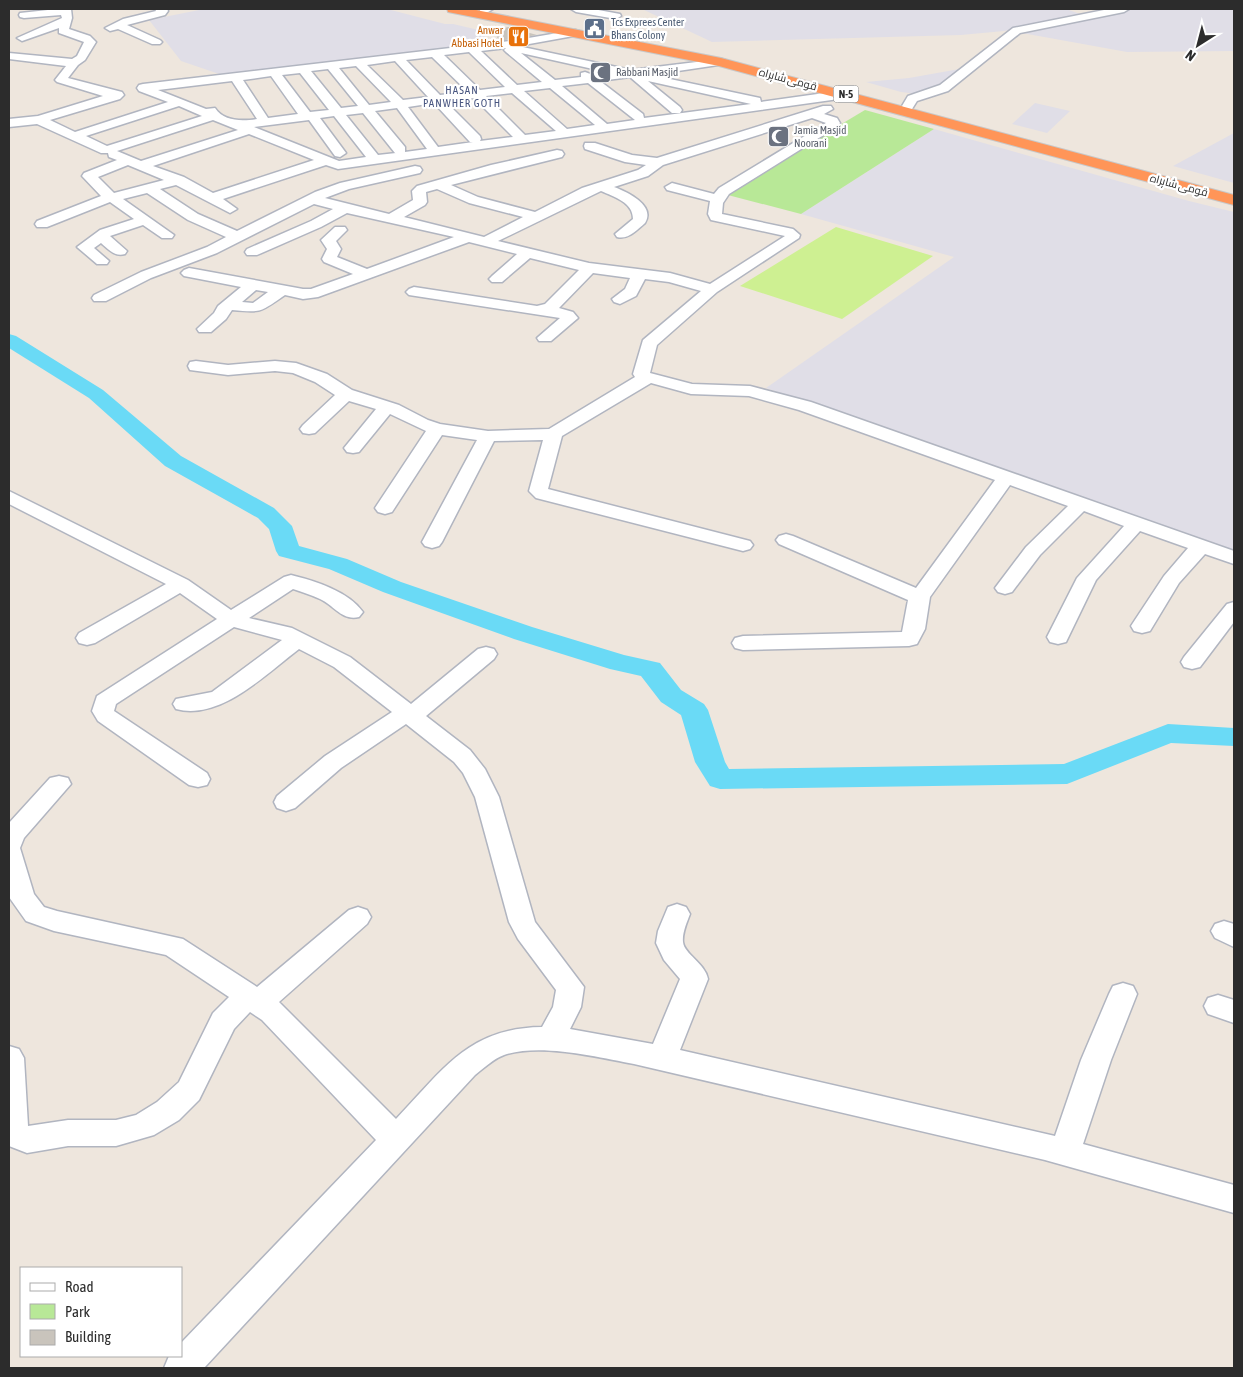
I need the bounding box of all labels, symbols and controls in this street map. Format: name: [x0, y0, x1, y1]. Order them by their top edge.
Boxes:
public building icon: Tcs Exprees Center Bhans Colony: [583, 16, 607, 40]
place label: Tcs Exprees Center Bhans Colony: [611, 16, 685, 41]
north arrow: [1173, 20, 1223, 70]
place label: Anwar Abbasi Hotel: [452, 24, 504, 49]
restaurant icon: Anwar Abbasi Hotel: [507, 24, 531, 48]
text: N: [1182, 47, 1198, 64]
mosque icon: Rabbani Masjid: [588, 60, 612, 84]
place label: Rabbani Masjid: [616, 66, 678, 78]
street label: قومی شاہراہ: [757, 66, 818, 94]
district label: HASAN PANWHER GOTH: [423, 84, 501, 109]
road number: N-5: [834, 86, 858, 102]
mosque icon: Jamia Masjid Noorani: [766, 124, 790, 148]
place label: Jamia Masjid Noorani: [794, 124, 846, 149]
street label: قومی شاہراہ: [1148, 172, 1209, 200]
legend: [20, 1267, 182, 1357]
text: Road: [65, 1278, 94, 1295]
text: Park: [65, 1303, 90, 1320]
text: Building: [65, 1328, 111, 1345]

